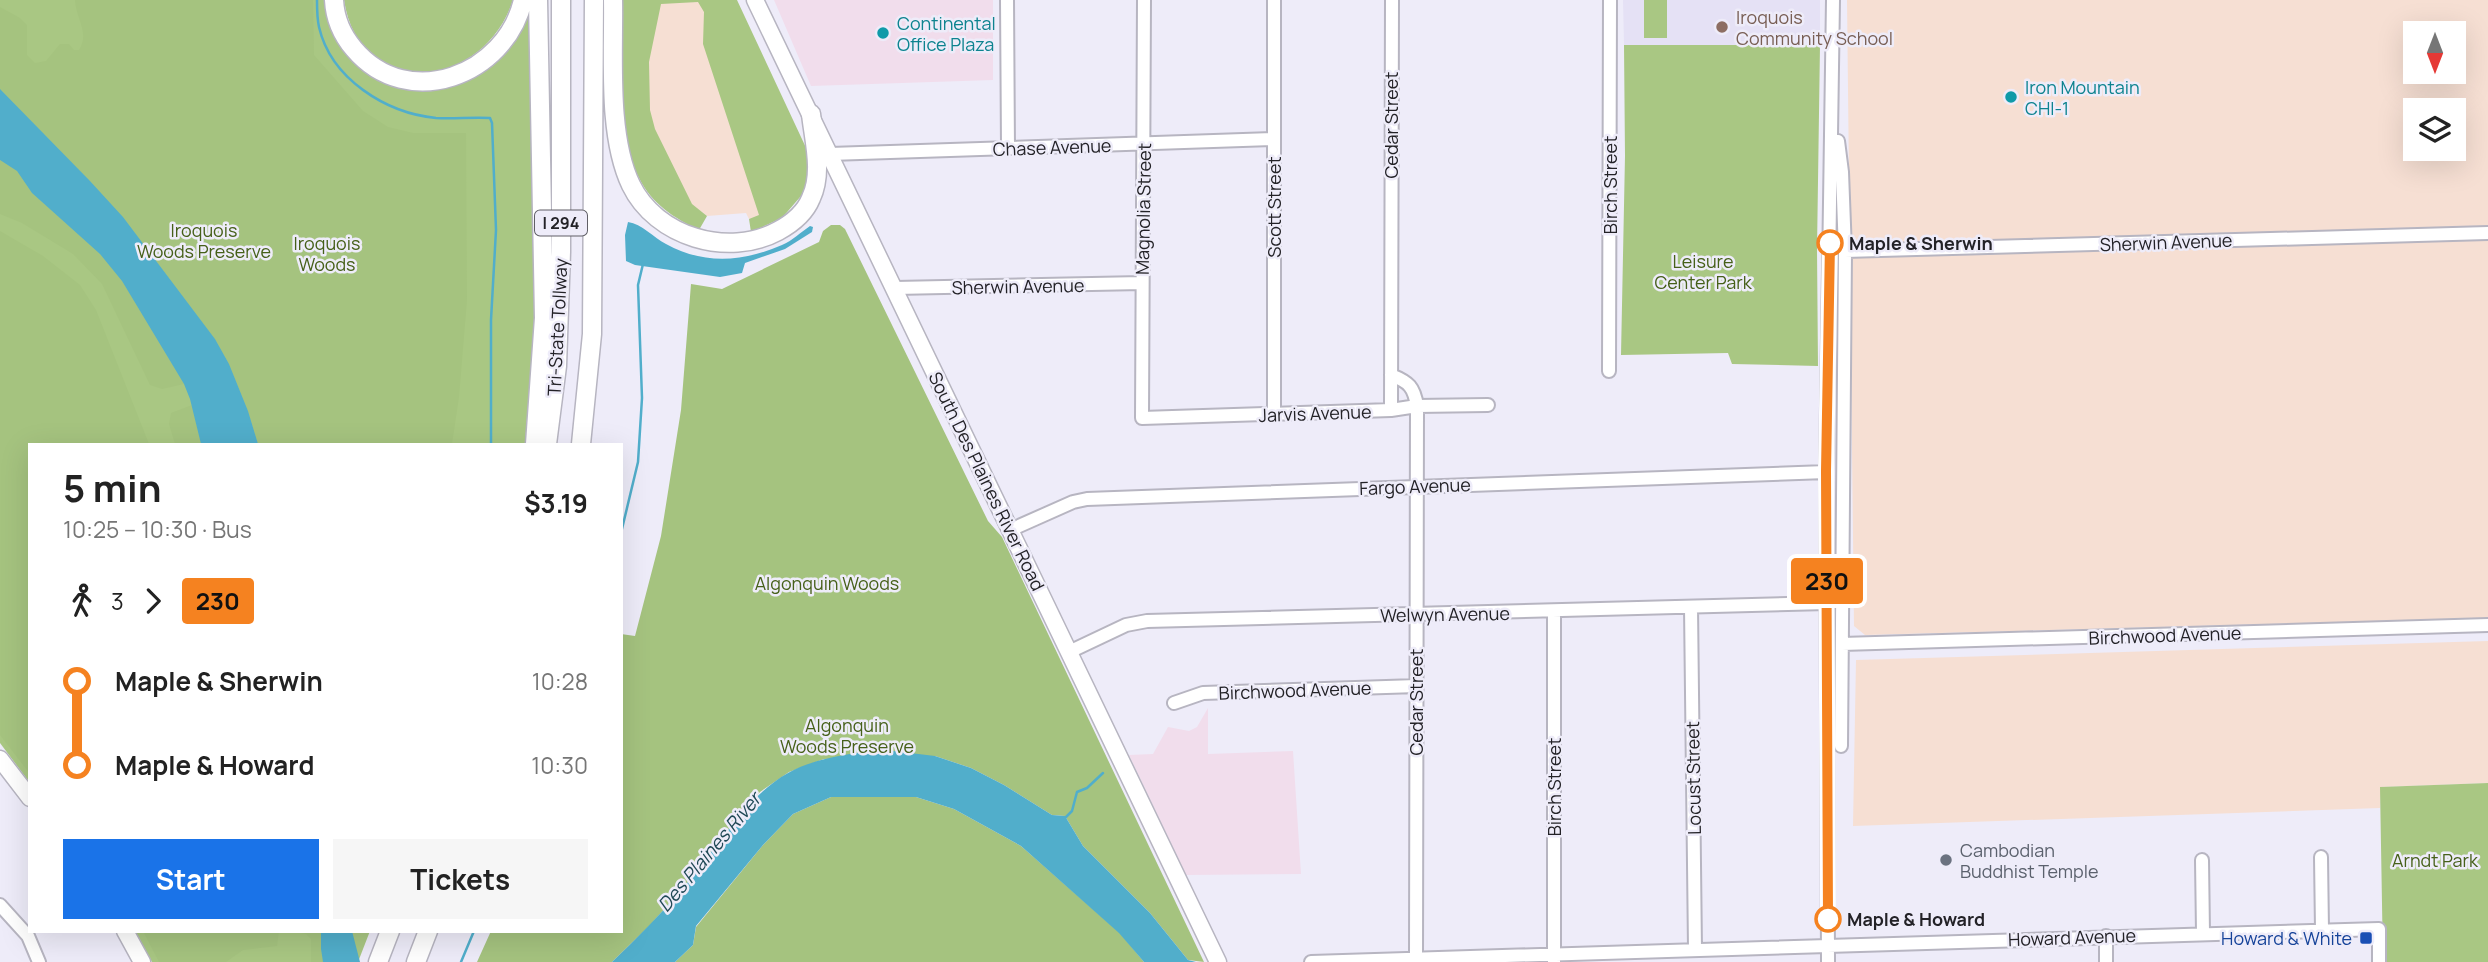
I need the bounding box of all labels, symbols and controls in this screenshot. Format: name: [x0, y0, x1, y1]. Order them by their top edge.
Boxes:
place label: Iroquois Community School: [1736, 5, 1893, 50]
place label: Continental Office Plaza: [897, 11, 996, 56]
marker: Iroquois Community School: [1714, 19, 1730, 35]
north arrow: [2403, 21, 2466, 84]
map controls: [2403, 21, 2466, 161]
marker: Continental Office Plaza: [875, 25, 891, 41]
street label: Cedar Street: [1379, 71, 1403, 179]
place label: Iron Mountain CHI-1: [2025, 75, 2140, 120]
marker: Iron Mountain CHI-1: [2003, 89, 2019, 105]
button: layers: [2403, 98, 2466, 161]
street label: Chase Avenue: [992, 133, 1112, 161]
street label: Birch Street: [1598, 136, 1622, 234]
street label: Magnolia Street: [1130, 143, 1156, 275]
street label: Scott Street: [1262, 156, 1286, 258]
road number: I 294: [535, 210, 587, 236]
park label: Iroquois Woods Preserve: [137, 218, 271, 263]
street label: Sherwin Avenue: [2099, 228, 2233, 256]
marker: Maple & Sherwin: [1817, 230, 1843, 256]
park label: Iroquois Woods: [294, 231, 360, 276]
place label: Maple & Sherwin: [1849, 231, 1993, 255]
park label: Leisure Center Park: [1654, 249, 1753, 294]
street label: Tri-State Tollway: [541, 257, 573, 397]
street label: Sherwin Avenue: [951, 273, 1085, 299]
street label: South Des Plaines River Road: [923, 368, 1051, 594]
street label: Jarvis Avenue: [1258, 399, 1372, 427]
text: 5 min: [63, 461, 161, 513]
street label: Fargo Avenue: [1359, 472, 1471, 500]
text: $3.19: [524, 485, 588, 521]
text: 10:25 – 10:30 · Bus: [63, 513, 252, 545]
line badge: 230: [1787, 558, 1867, 604]
text: 230: [1805, 564, 1849, 597]
park label: Algonquin Woods: [755, 571, 899, 595]
icon: walk: [63, 582, 101, 620]
icon: forward: [134, 582, 172, 620]
text: 230: [196, 584, 240, 617]
text: 3: [111, 585, 124, 617]
street label: Welwyn Avenue: [1380, 601, 1510, 627]
street label: Birchwood Avenue: [2088, 620, 2242, 650]
street label: Cedar Street: [1404, 648, 1428, 756]
text: Maple & Sherwin: [115, 663, 323, 699]
text: 10:28: [532, 665, 588, 697]
street label: Birchwood Avenue: [1218, 675, 1372, 705]
park label: Algonquin Woods Preserve: [780, 713, 914, 758]
street label: Locust Street: [1680, 721, 1706, 835]
street label: Birch Street: [1542, 738, 1566, 836]
text: Maple & Howard: [115, 747, 314, 783]
text: 10:30: [531, 749, 588, 781]
water label: Des Plaines River: [651, 785, 768, 917]
place label: Cambodian Buddhist Temple: [1960, 838, 2098, 883]
button: Start: [63, 839, 319, 919]
button: Tickets: [333, 839, 588, 919]
park label: Arndt Park: [2392, 848, 2479, 872]
marker: Cambodian Buddhist Temple: [1938, 852, 1954, 868]
marker: Maple & Howard: [1815, 906, 1841, 932]
place label: Maple & Howard: [1847, 907, 1985, 931]
street label: Howard Avenue: [2008, 923, 2136, 951]
place label: Howard & White: [2221, 926, 2352, 950]
marker: Howard & White: [2358, 930, 2374, 946]

